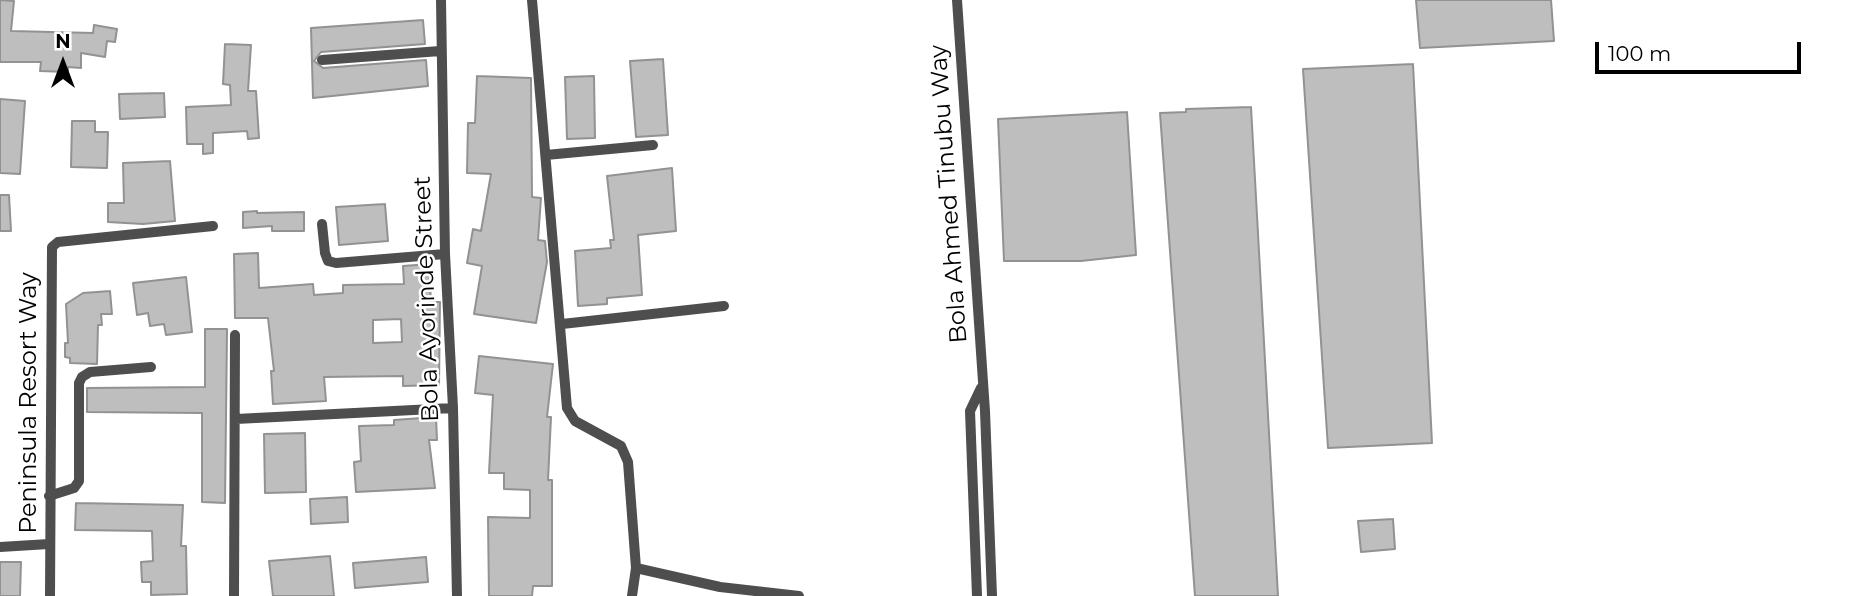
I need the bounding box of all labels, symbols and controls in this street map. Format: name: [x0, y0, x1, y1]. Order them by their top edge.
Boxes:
north arrow: [28, 28, 98, 98]
scale bar: [1599, 28, 1806, 72]
text: N: [55, 30, 71, 53]
text: 100 m: [1608, 41, 1671, 66]
street label: Bola Ahmed Tinubu Way: [924, 44, 974, 344]
street label: Bola Ayorinde Street: [408, 176, 446, 422]
street label: Peninsula Resort Way: [15, 272, 43, 534]

